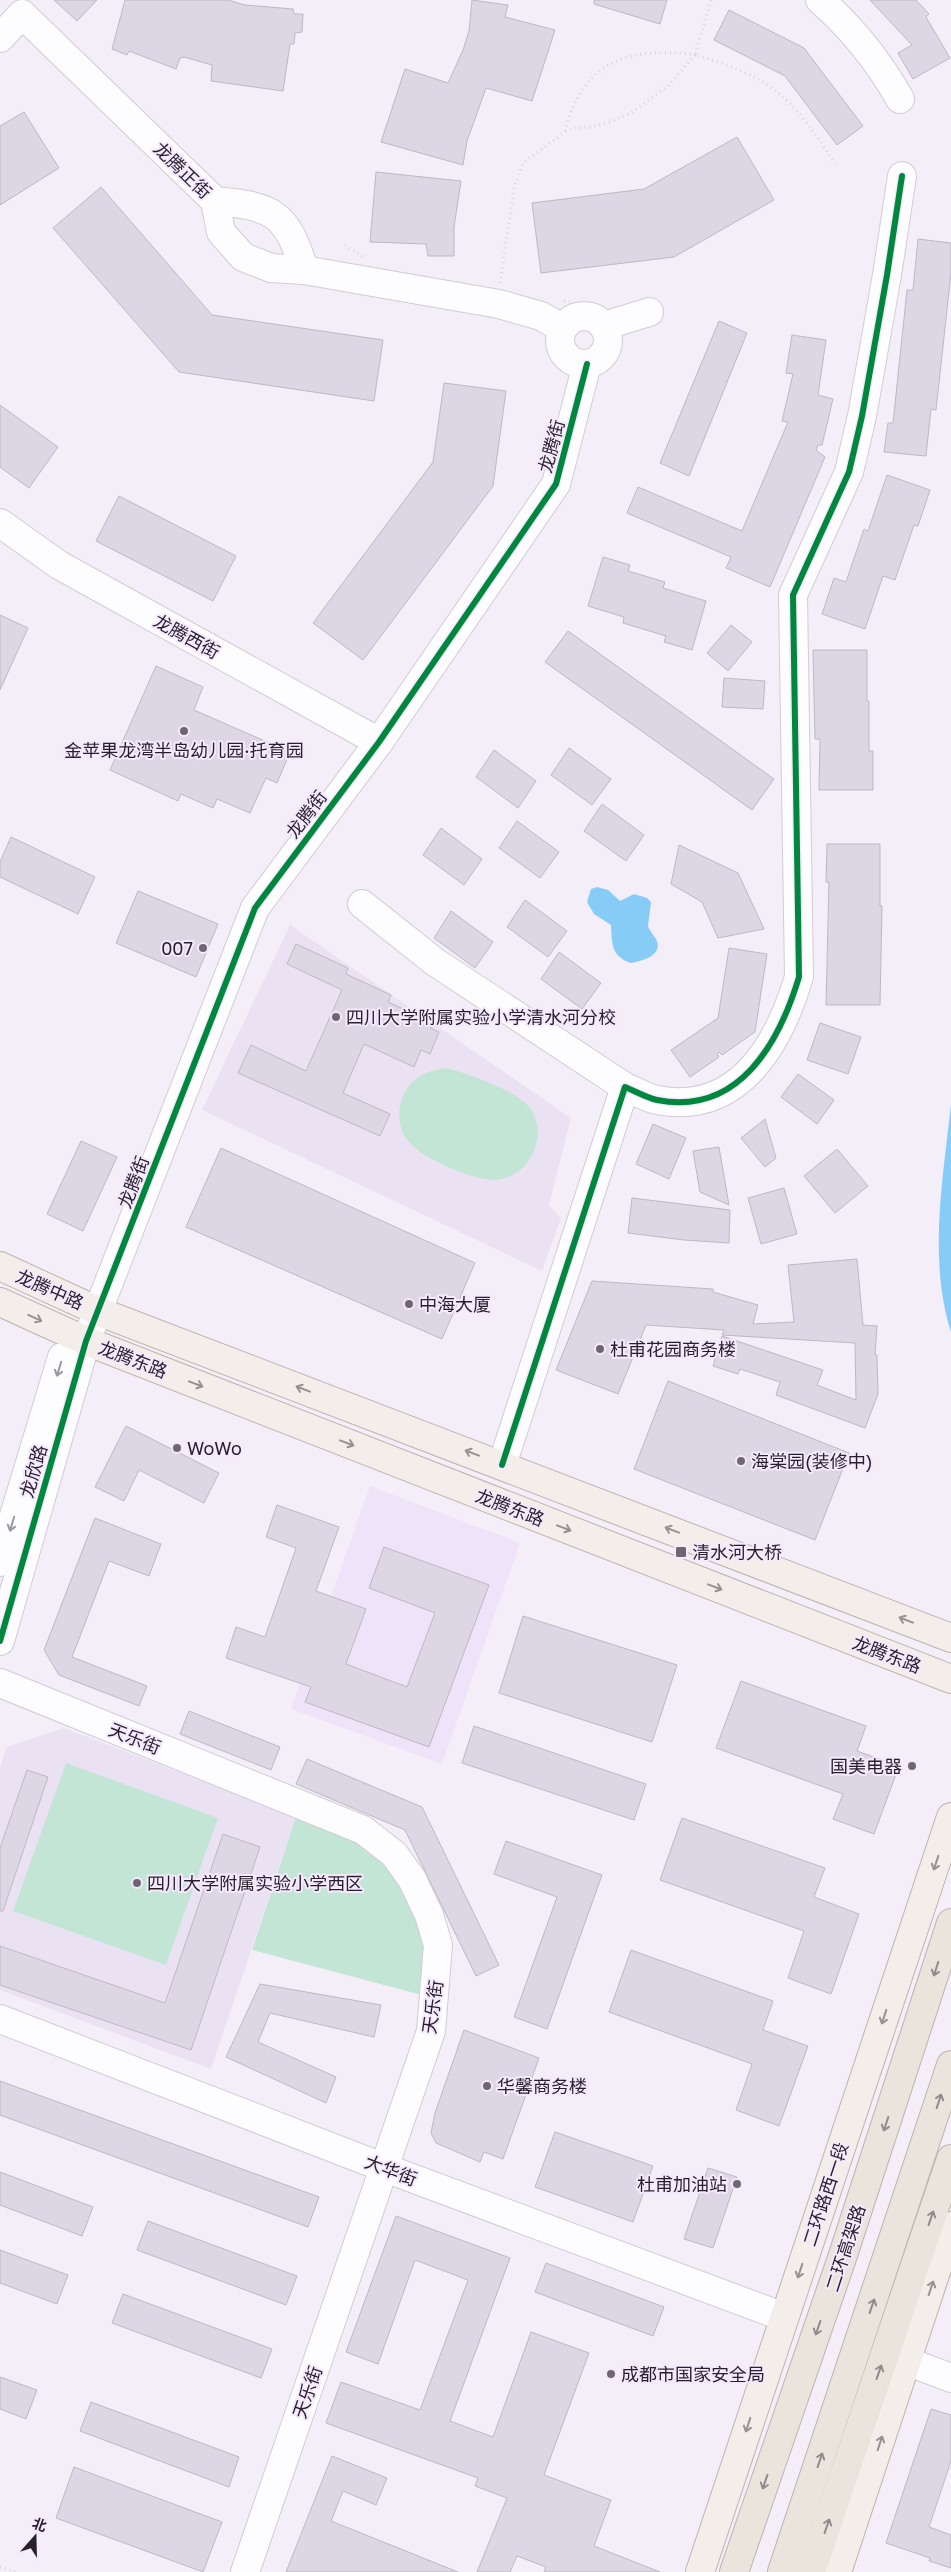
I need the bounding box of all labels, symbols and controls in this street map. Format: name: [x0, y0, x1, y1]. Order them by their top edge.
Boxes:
street label: 龙腾正街: [149, 137, 217, 203]
street label: 龙腾街: [533, 417, 569, 475]
street label: 龙腾西街: [150, 609, 224, 663]
marker: 金苹果龙湾半岛幼儿园·托育园: [178, 725, 190, 737]
place label: 金苹果龙湾半岛幼儿园·托育园: [64, 739, 304, 761]
street label: 龙腾街: [281, 786, 331, 842]
place label: 007: [161, 937, 193, 959]
marker: 007: [197, 942, 209, 954]
place label: 四川大学附属实验小学清水河分校: [346, 1006, 616, 1028]
marker: 四川大学附属实验小学清水河分校: [330, 1011, 342, 1023]
street label: 龙腾街: [113, 1153, 153, 1211]
street label: 龙腾中路: [13, 1264, 87, 1314]
place label: 中海大厦: [419, 1293, 491, 1315]
marker: 中海大厦: [403, 1298, 415, 1310]
one-way arrow: [27, 1313, 42, 1323]
street label: 龙腾东路: [95, 1336, 171, 1382]
place label: 杜甫花园商务楼: [610, 1338, 736, 1360]
marker: 杜甫花园商务楼: [594, 1343, 606, 1355]
one-way arrow: [53, 1360, 63, 1376]
one-way arrow: [188, 1379, 203, 1389]
one-way arrow: [296, 1384, 312, 1393]
place label: WoWo: [187, 1437, 242, 1459]
one-way arrow: [339, 1439, 354, 1448]
street label: 龙欣路: [15, 1442, 51, 1500]
marker: WoWo: [171, 1442, 183, 1454]
one-way arrow: [464, 1448, 480, 1457]
place label: 海棠园(装修中): [751, 1450, 873, 1472]
marker: 海棠园(装修中): [735, 1455, 747, 1467]
street label: 龙腾东路: [472, 1484, 548, 1530]
one-way arrow: [6, 1516, 16, 1532]
one-way arrow: [556, 1523, 571, 1533]
one-way arrow: [665, 1525, 680, 1534]
place label: 清水河大桥: [692, 1541, 782, 1563]
marker: 清水河大桥: [674, 1545, 688, 1559]
one-way arrow: [707, 1583, 722, 1592]
one-way arrow: [898, 1615, 914, 1624]
street label: 龙腾东路: [849, 1631, 925, 1677]
street label: 天乐街: [106, 1718, 164, 1758]
place label: 国美电器: [830, 1755, 902, 1777]
marker: 国美电器: [906, 1760, 918, 1772]
one-way arrow: [930, 1855, 940, 1871]
place label: 四川大学附属实验小学西区: [147, 1872, 363, 1894]
marker: 四川大学附属实验小学西区: [131, 1877, 143, 1889]
one-way arrow: [931, 1961, 940, 1977]
street label: 天乐街: [417, 1979, 447, 2035]
one-way arrow: [879, 2009, 889, 2025]
place label: 华馨商务楼: [497, 2075, 587, 2097]
marker: 华馨商务楼: [481, 2080, 493, 2092]
one-way arrow: [935, 2094, 944, 2110]
one-way arrow: [880, 2116, 890, 2132]
street label: 二环路西一段: [798, 2139, 852, 2249]
street label: 大华街: [362, 2150, 420, 2190]
place label: 杜甫加油站: [637, 2173, 727, 2195]
marker: 杜甫加油站: [731, 2178, 743, 2190]
street label: 二环高架路: [821, 2202, 869, 2294]
one-way arrow: [927, 2211, 936, 2226]
one-way arrow: [795, 2263, 804, 2278]
one-way arrow: [926, 2281, 936, 2297]
one-way arrow: [867, 2298, 877, 2314]
one-way arrow: [813, 2320, 822, 2335]
street label: 天乐街: [288, 2363, 326, 2421]
place label: 成都市国家安全局: [621, 2363, 765, 2385]
one-way arrow: [875, 2365, 884, 2380]
marker: 成都市国家安全局: [605, 2368, 617, 2380]
one-way arrow: [743, 2417, 753, 2433]
one-way arrow: [875, 2435, 885, 2451]
one-way arrow: [815, 2452, 825, 2468]
one-way arrow: [760, 2473, 769, 2489]
north arrow: [10, 2512, 60, 2562]
text: 北: [30, 2514, 49, 2535]
one-way arrow: [823, 2519, 832, 2534]

